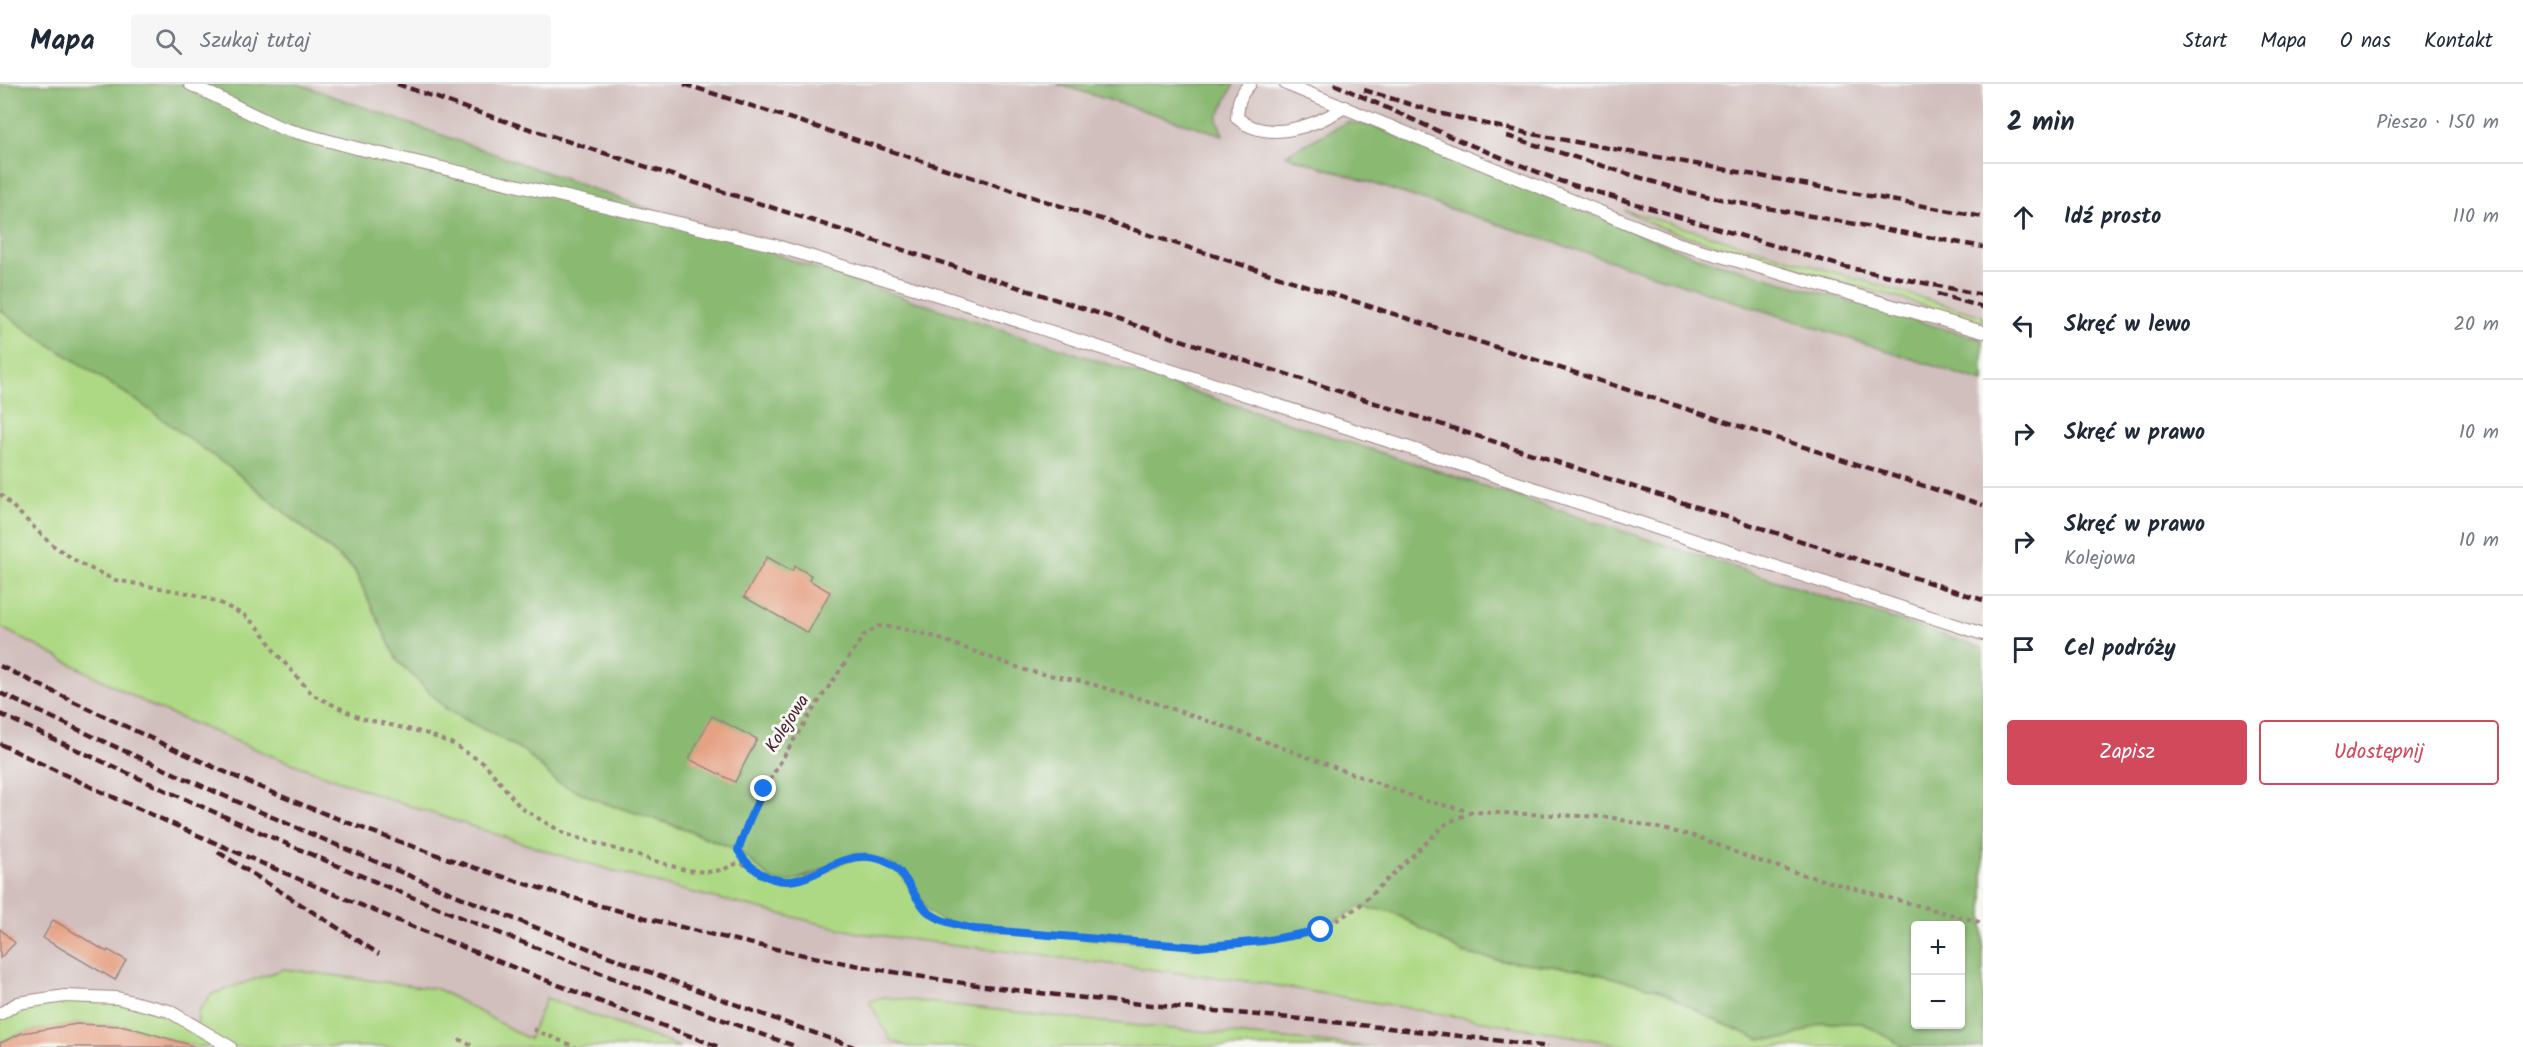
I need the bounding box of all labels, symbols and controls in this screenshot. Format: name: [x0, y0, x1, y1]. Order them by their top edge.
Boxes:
search box: [131, 14, 551, 68]
text: Mapa: [30, 19, 95, 64]
text: Szukaj tutaj: [200, 24, 310, 59]
icon: search: [152, 25, 185, 58]
text: Start: [2183, 25, 2227, 58]
text: Mapa: [2260, 25, 2307, 58]
text: O nas: [2340, 25, 2391, 58]
text: Kontakt: [2424, 25, 2493, 58]
text: 2 min: [2007, 102, 2075, 144]
text: Pieszo · 150 m: [2376, 107, 2499, 139]
text: Idź prosto: [2064, 200, 2161, 235]
icon: ahead: [2007, 201, 2040, 234]
text: 110 m: [2453, 201, 2499, 233]
text: Skręć w lewo: [2064, 308, 2191, 343]
icon: left: [2007, 309, 2040, 342]
text: 20 m: [2453, 309, 2499, 341]
text: Skręć w prawo: [2064, 416, 2205, 451]
icon: right: [2007, 417, 2040, 450]
text: 10 m: [2459, 417, 2499, 449]
text: Skręć w prawo: [2064, 508, 2205, 543]
icon: right: [2007, 525, 2040, 558]
text: 10 m: [2459, 525, 2499, 557]
text: Kolejowa: [2064, 543, 2136, 575]
text: Cel podróży: [2064, 632, 2176, 667]
icon: arrive: [2007, 633, 2040, 666]
street label: Kolejowa: [758, 689, 818, 759]
button: Zapisz: [2007, 720, 2247, 785]
button: Udostępnij: [2259, 720, 2499, 785]
route end: [750, 775, 776, 801]
route start: [1307, 916, 1333, 942]
map controls: [1911, 921, 1965, 1029]
button: +: [1911, 921, 1965, 975]
button: −: [1911, 975, 1965, 1029]

